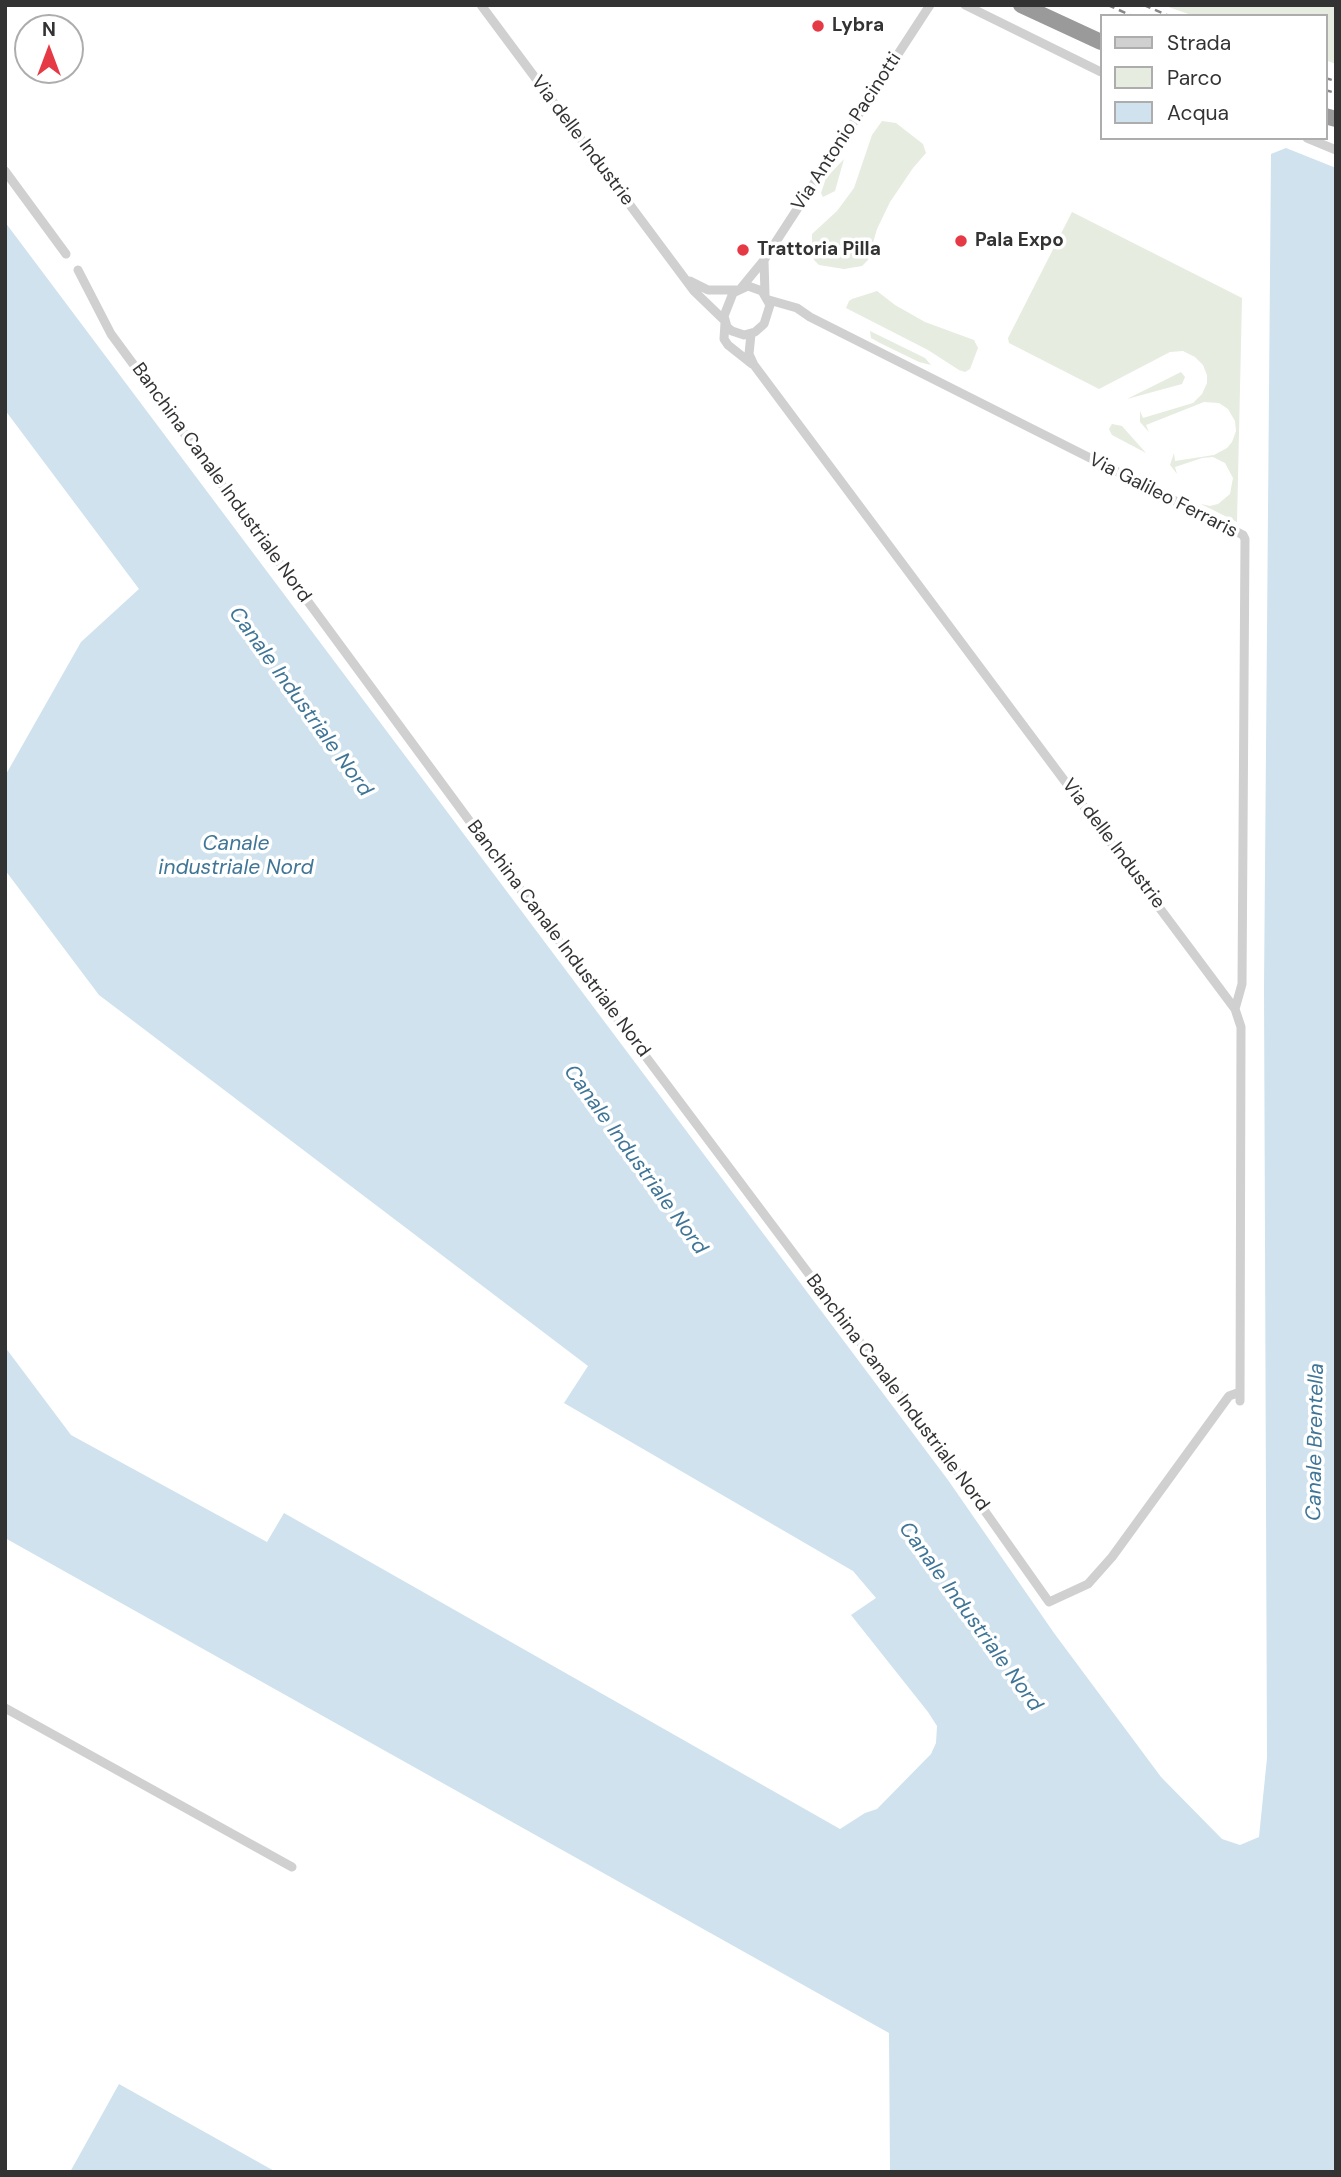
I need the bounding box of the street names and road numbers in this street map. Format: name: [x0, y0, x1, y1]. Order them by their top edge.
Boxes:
street label: Via Antonio Pacinotti: [787, 49, 907, 215]
street label: Via delle Industrie: [526, 72, 638, 210]
street label: Banchina Canale Industriale Nord: [126, 359, 316, 607]
street label: Via Galileo Ferraris: [1085, 449, 1241, 543]
street label: Via delle Industrie: [1057, 775, 1169, 913]
street label: Banchina Canale Industriale Nord: [462, 816, 654, 1062]
street label: Banchina Canale Industriale Nord: [801, 1270, 993, 1516]

